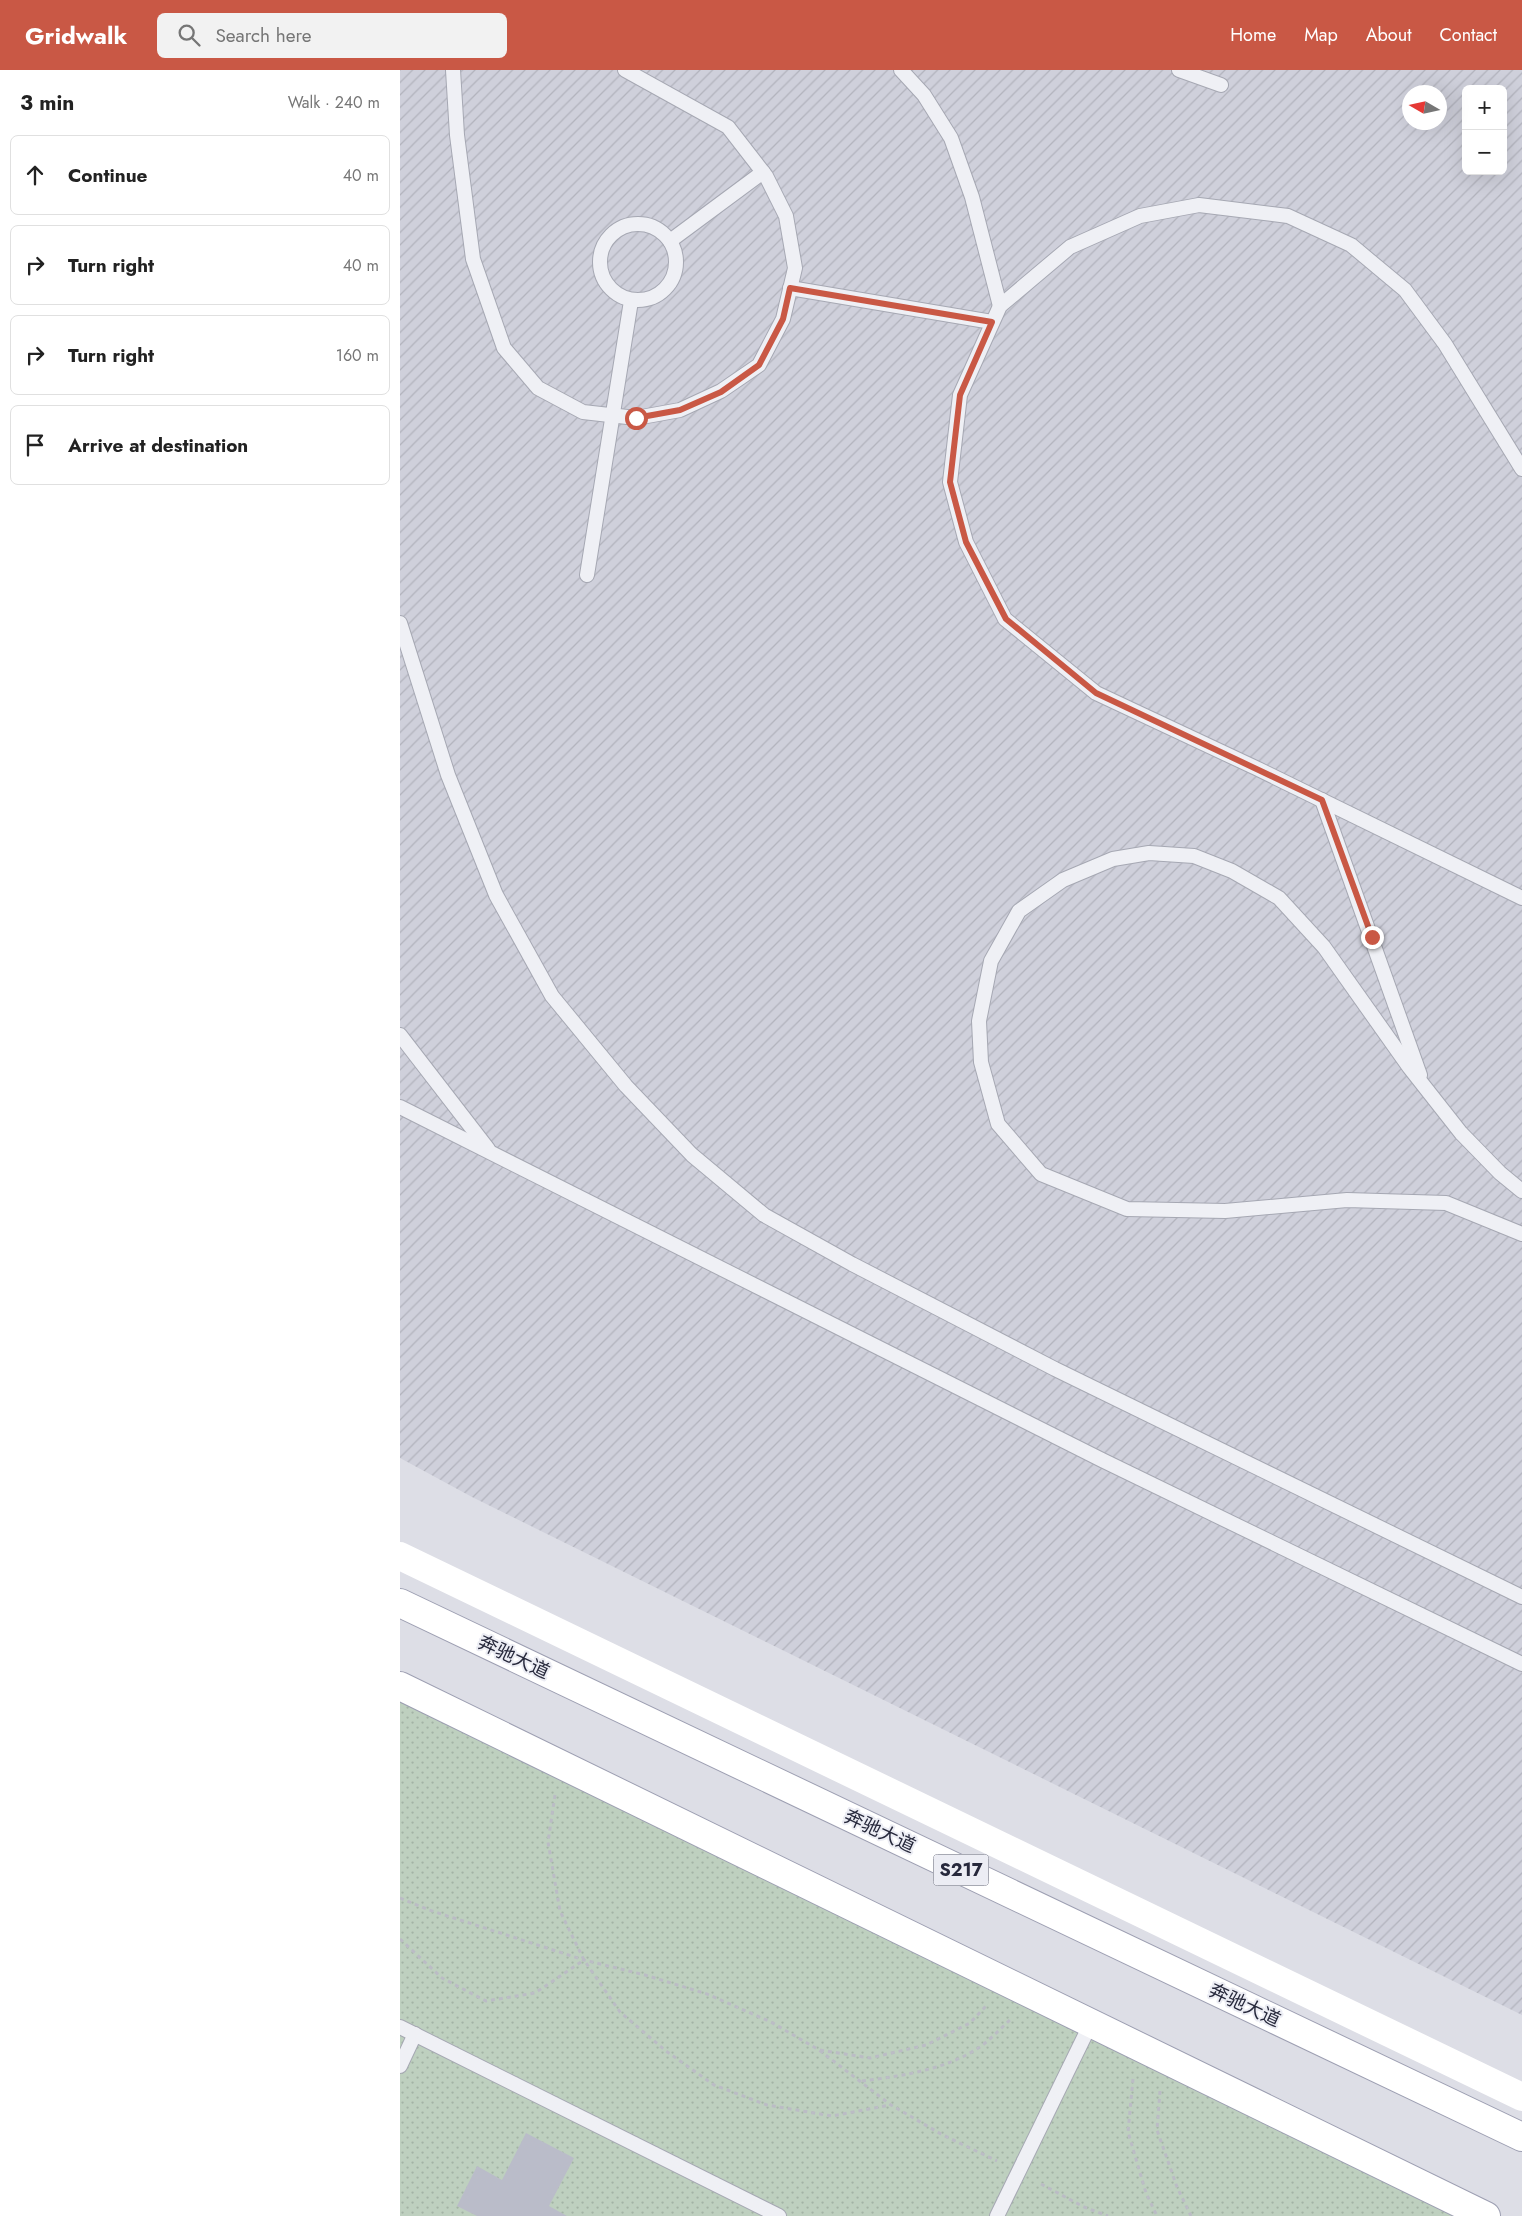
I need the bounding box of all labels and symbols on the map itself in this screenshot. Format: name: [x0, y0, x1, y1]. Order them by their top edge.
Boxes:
north arrow: [1402, 85, 1447, 130]
route start: [625, 407, 648, 430]
route end: [1361, 926, 1384, 949]
street label: 奔驰大道: [474, 1629, 554, 1685]
street label: 奔驰大道: [840, 1803, 920, 1859]
road number: S217: [934, 1854, 988, 1886]
street label: 奔驰大道: [1205, 1977, 1285, 2033]

